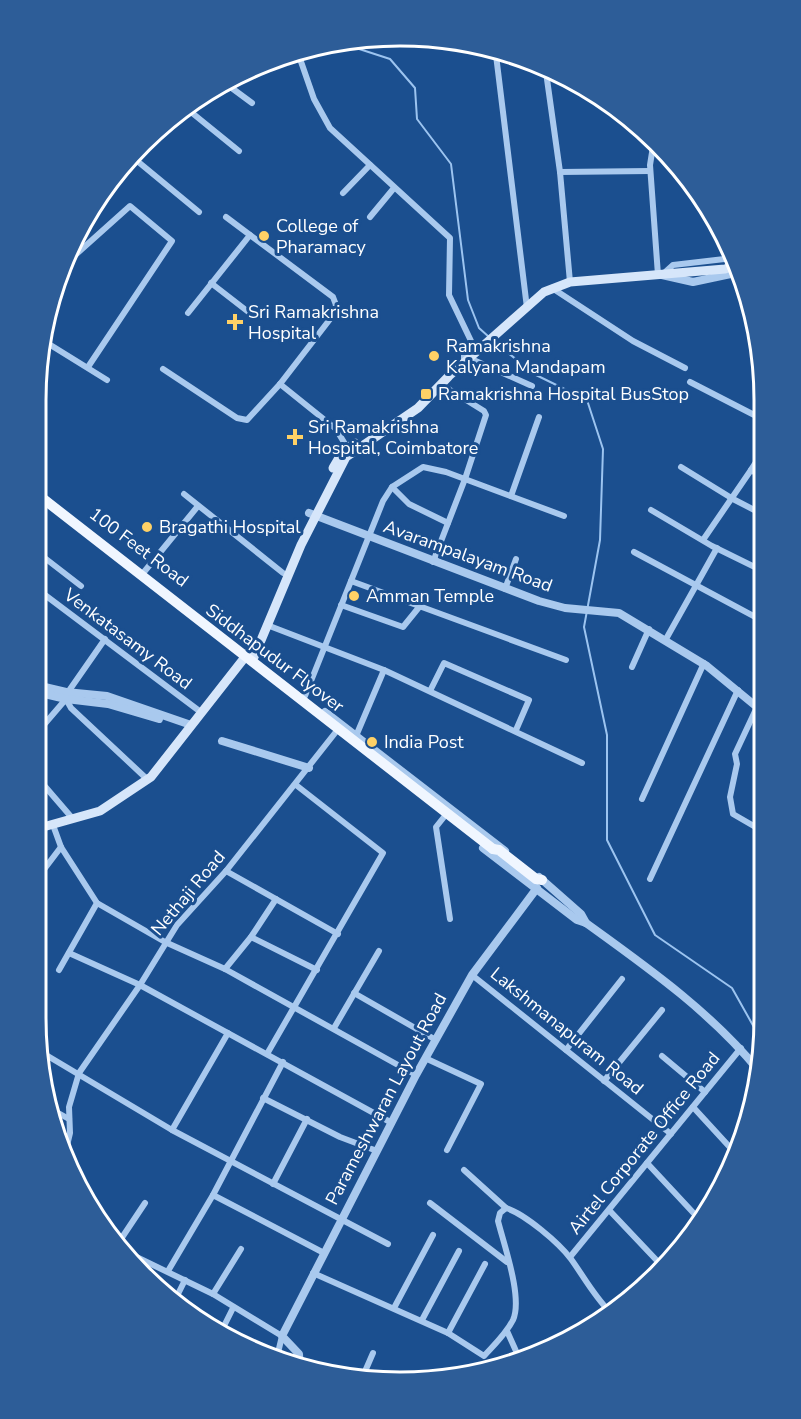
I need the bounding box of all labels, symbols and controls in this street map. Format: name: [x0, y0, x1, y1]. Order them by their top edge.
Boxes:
place label: College of Pharamacy: [276, 214, 366, 259]
marker: College of Pharamacy: [257, 229, 271, 243]
place label: Sri Ramakrishna Hospital: [248, 300, 379, 345]
marker: Sri Ramakrishna Hospital: [226, 313, 244, 331]
place label: Ramakrishna Kalyana Mandapam: [446, 334, 606, 379]
marker: Ramakrishna Kalyana Mandapam: [427, 349, 441, 363]
place label: Ramakrishna Hospital BusStop: [438, 382, 689, 406]
marker: Ramakrishna Hospital BusStop: [419, 387, 433, 401]
place label: Sri Ramakrishna Hospital, Coimbatore: [308, 415, 478, 460]
marker: Sri Ramakrishna Hospital, Coimbatore: [286, 428, 304, 446]
street label: 100 Feet Road: [84, 502, 194, 592]
street label: Avarampalayam Road: [380, 514, 556, 598]
place label: Bragathi Hospital: [159, 515, 301, 539]
marker: Bragathi Hospital: [140, 520, 154, 534]
street label: Venkatasamy Road: [58, 582, 197, 695]
place label: Amman Temple: [366, 584, 494, 608]
marker: Amman Temple: [347, 589, 361, 603]
street label: Siddhapudur Flyover: [201, 598, 350, 718]
place label: India Post: [384, 730, 464, 754]
marker: India Post: [365, 735, 379, 749]
street label: Nethaji Road: [145, 845, 231, 941]
street label: Lakshmanapuram Road: [486, 962, 648, 1100]
street label: Parameshwaran Layout Road: [320, 989, 452, 1209]
street label: Airtel Corporate Office Road: [563, 1047, 725, 1239]

